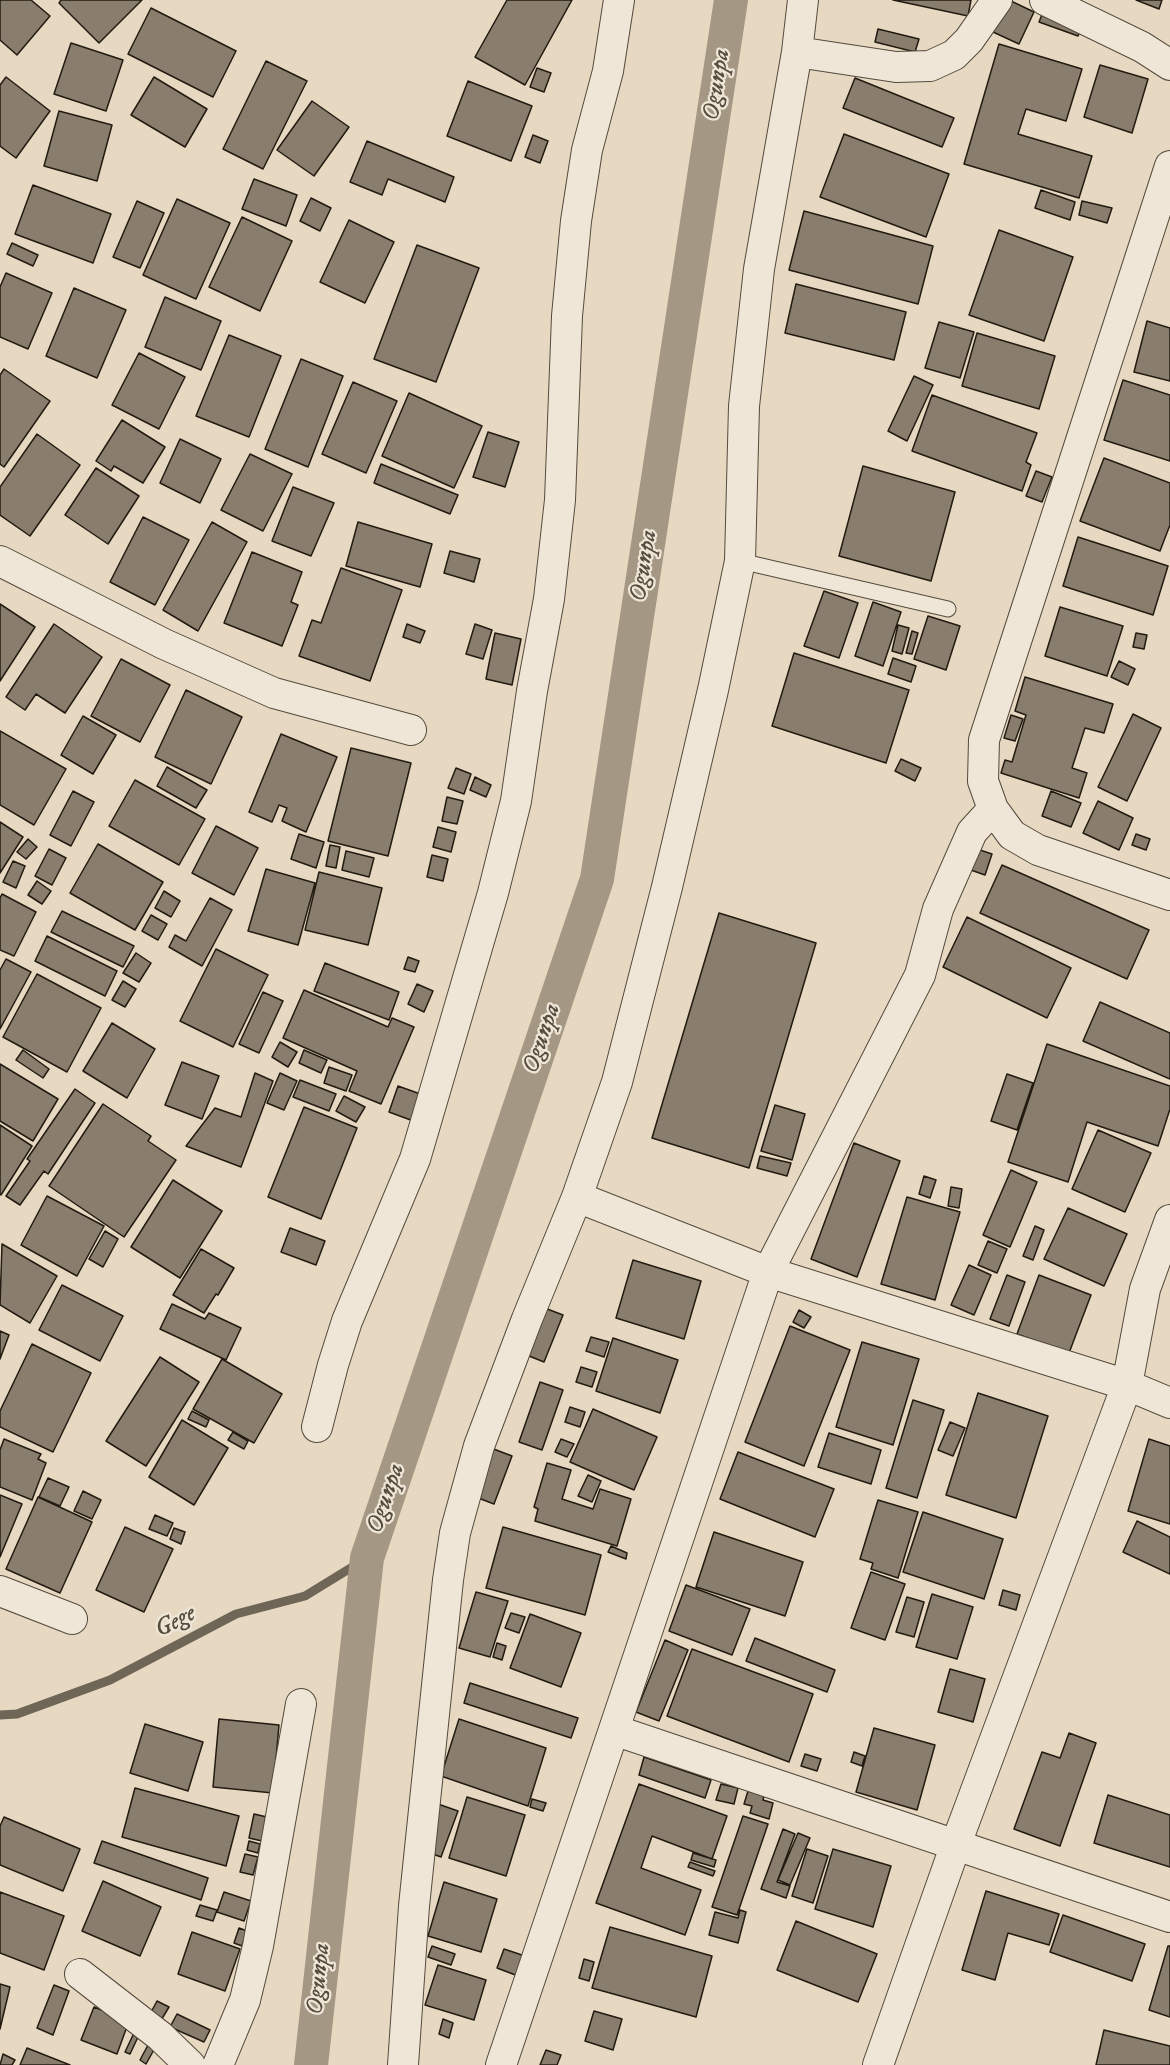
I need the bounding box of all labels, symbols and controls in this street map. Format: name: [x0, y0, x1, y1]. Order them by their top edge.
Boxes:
water label: Ogunpa: [698, 47, 738, 123]
water label: Ogunpa: [625, 528, 665, 604]
water label: Ogunpa: [518, 1000, 568, 1078]
water label: Ogunpa: [362, 1460, 412, 1538]
water label: Gege: [151, 1600, 201, 1646]
water label: Ogunpa: [302, 1942, 338, 2016]

